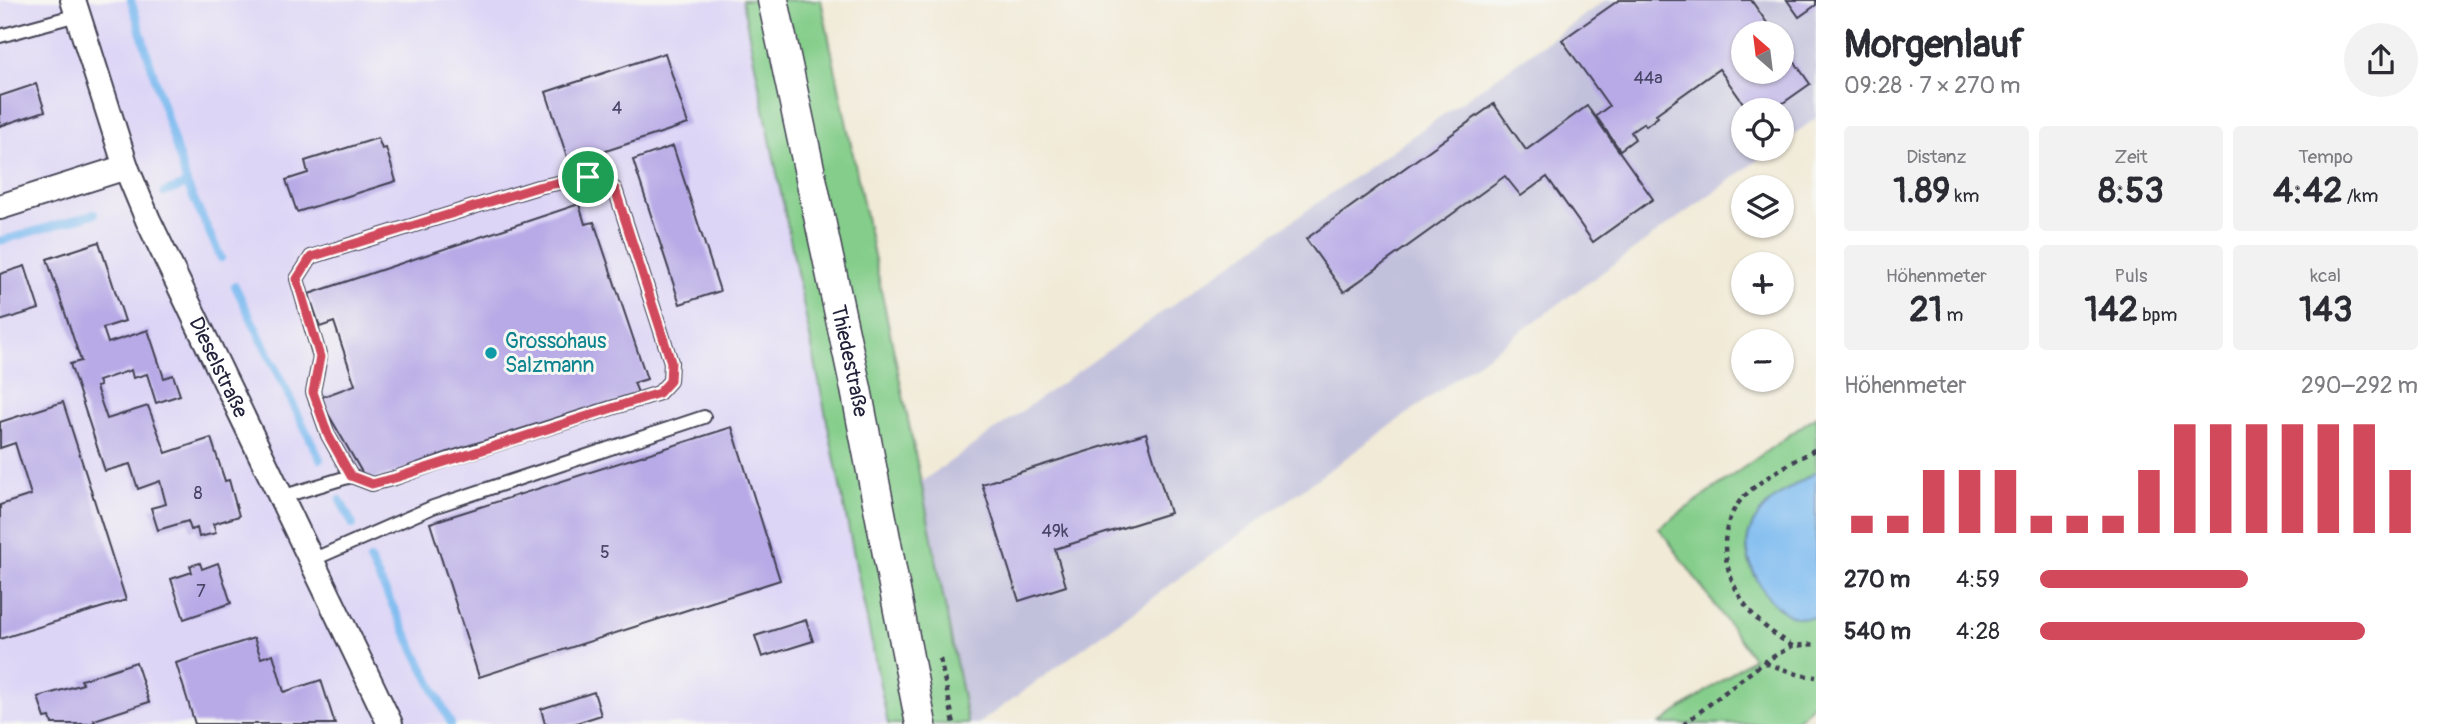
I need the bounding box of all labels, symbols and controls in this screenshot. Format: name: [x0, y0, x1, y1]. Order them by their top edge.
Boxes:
north arrow: [1731, 21, 1794, 84]
map controls: [1731, 21, 1794, 392]
text: Morgenlauf: [1844, 21, 2024, 69]
button: share: [2344, 23, 2418, 97]
house number: 44a: [1633, 67, 1663, 90]
text: 09:28 · 7 × 270 m: [1844, 71, 2021, 100]
house number: 4: [612, 97, 623, 120]
button: locate: [1731, 98, 1794, 161]
text: Distanz: [1906, 145, 1967, 169]
text: Zeit: [2114, 145, 2148, 169]
text: Tempo: [2298, 145, 2353, 169]
pin: [558, 147, 618, 207]
icon: arrive: [569, 158, 607, 196]
text: 1.89: [1893, 169, 1950, 213]
text: 8:53: [2098, 169, 2164, 213]
text: 4:42: [2273, 169, 2343, 213]
button: layers: [1731, 175, 1794, 238]
text: km: [1950, 184, 1979, 208]
text: /km: [2343, 184, 2378, 208]
button: +: [1731, 252, 1794, 315]
text: Höhenmeter: [1886, 264, 1987, 288]
text: Puls: [2114, 264, 2148, 288]
text: kcal: [2310, 264, 2341, 288]
text: 21: [1909, 288, 1942, 332]
text: 142: [2085, 288, 2138, 332]
text: 143: [2299, 288, 2352, 332]
street label: Thiedestraße: [824, 303, 874, 420]
text: m: [1942, 303, 1963, 327]
text: bpm: [2138, 303, 2177, 327]
street label: Dieselstraße: [183, 313, 254, 423]
place label: Grossohaus Salzmann: [505, 328, 607, 379]
button: −: [1731, 329, 1794, 392]
marker: Grossohaus Salzmann: [483, 345, 499, 361]
text: Höhenmeter: [1844, 371, 1966, 400]
text: 290–292 m: [2301, 371, 2418, 400]
house number: 8: [193, 482, 203, 505]
house number: 49k: [1041, 520, 1069, 543]
house number: 5: [600, 541, 610, 564]
text: 270 m: [1844, 565, 1910, 594]
text: 4:59: [1956, 565, 2000, 594]
house number: 7: [196, 580, 206, 603]
text: 540 m: [1844, 617, 1911, 646]
text: 4:28: [1956, 617, 2000, 646]

